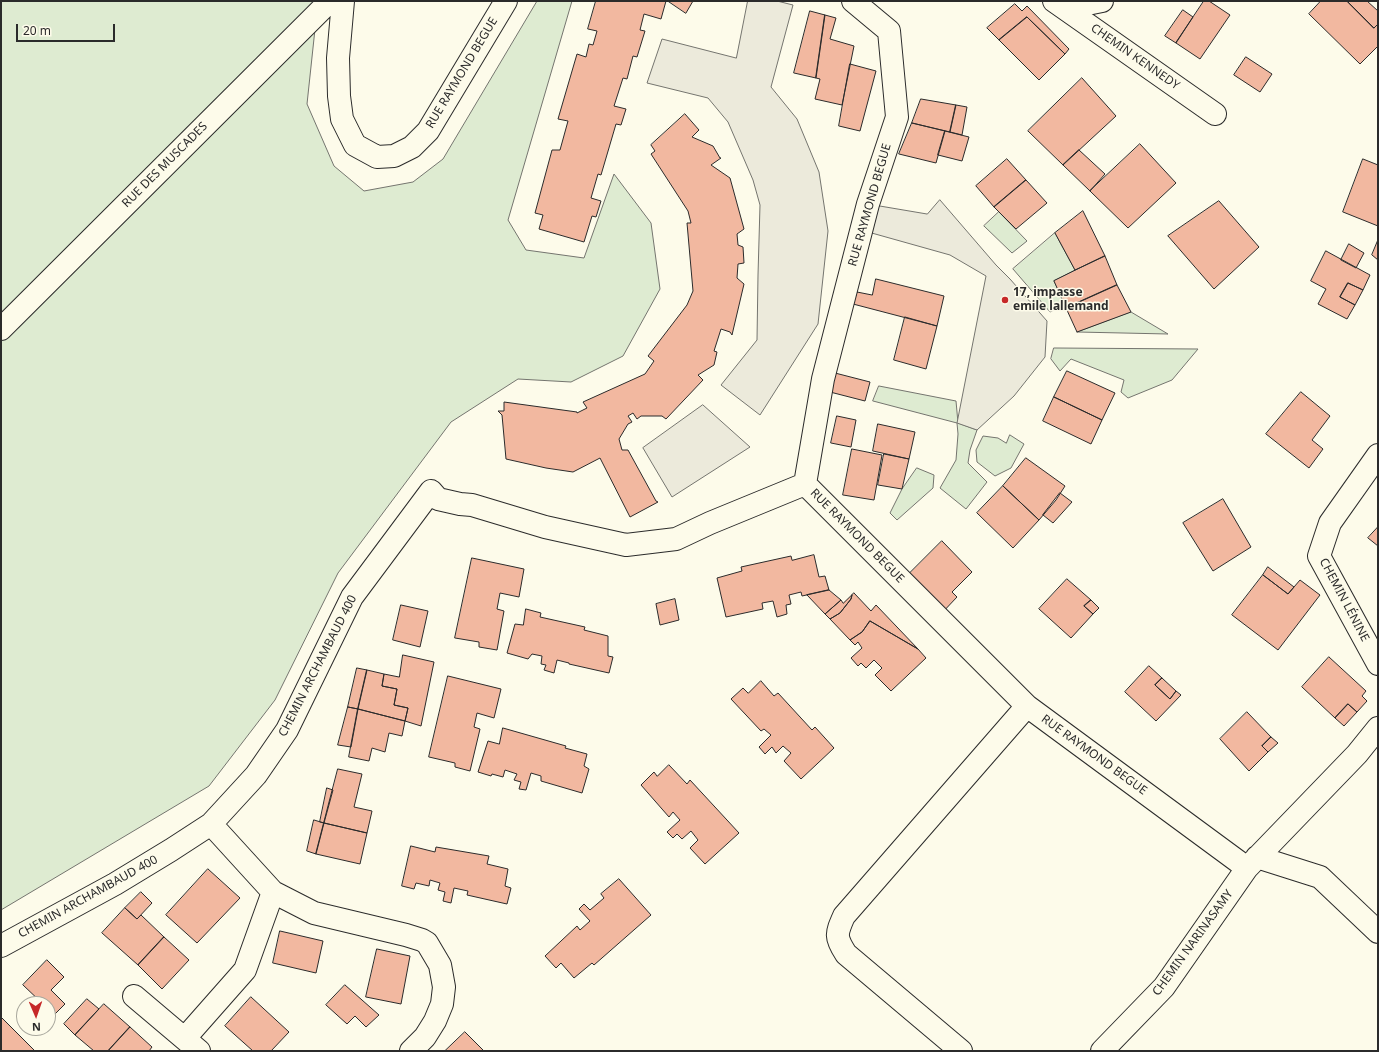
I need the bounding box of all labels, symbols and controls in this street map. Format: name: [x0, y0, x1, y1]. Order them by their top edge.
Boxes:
street label: RUE RAYMOND BEGUE: [423, 15, 501, 131]
scale bar: [18, 16, 117, 42]
street label: CHEMIN KENNEDY: [1088, 21, 1182, 93]
text: 20 m: [23, 22, 51, 39]
street label: RUE DES MUSCADES: [119, 119, 211, 211]
street label: RUE RAYMOND BEGUE: [846, 142, 894, 268]
place label: 17, impasse emile lallemand: [1013, 286, 1109, 314]
marker: 17, impasse emile lallemand: [1000, 295, 1010, 305]
street label: RUE RAYMOND BEGUE: [807, 486, 907, 586]
street label: CHEMIN LÉNINE: [1316, 556, 1372, 644]
street label: CHEMIN ARCHAMBAUD 400: [276, 593, 360, 739]
street label: RUE RAYMOND BEGUE: [1038, 712, 1150, 798]
street label: CHEMIN ARCHAMBAUD 400: [16, 853, 160, 941]
street label: CHEMIN NARINASAMY: [1150, 887, 1236, 999]
north arrow: [16, 996, 56, 1036]
text: N: [32, 1020, 41, 1035]

